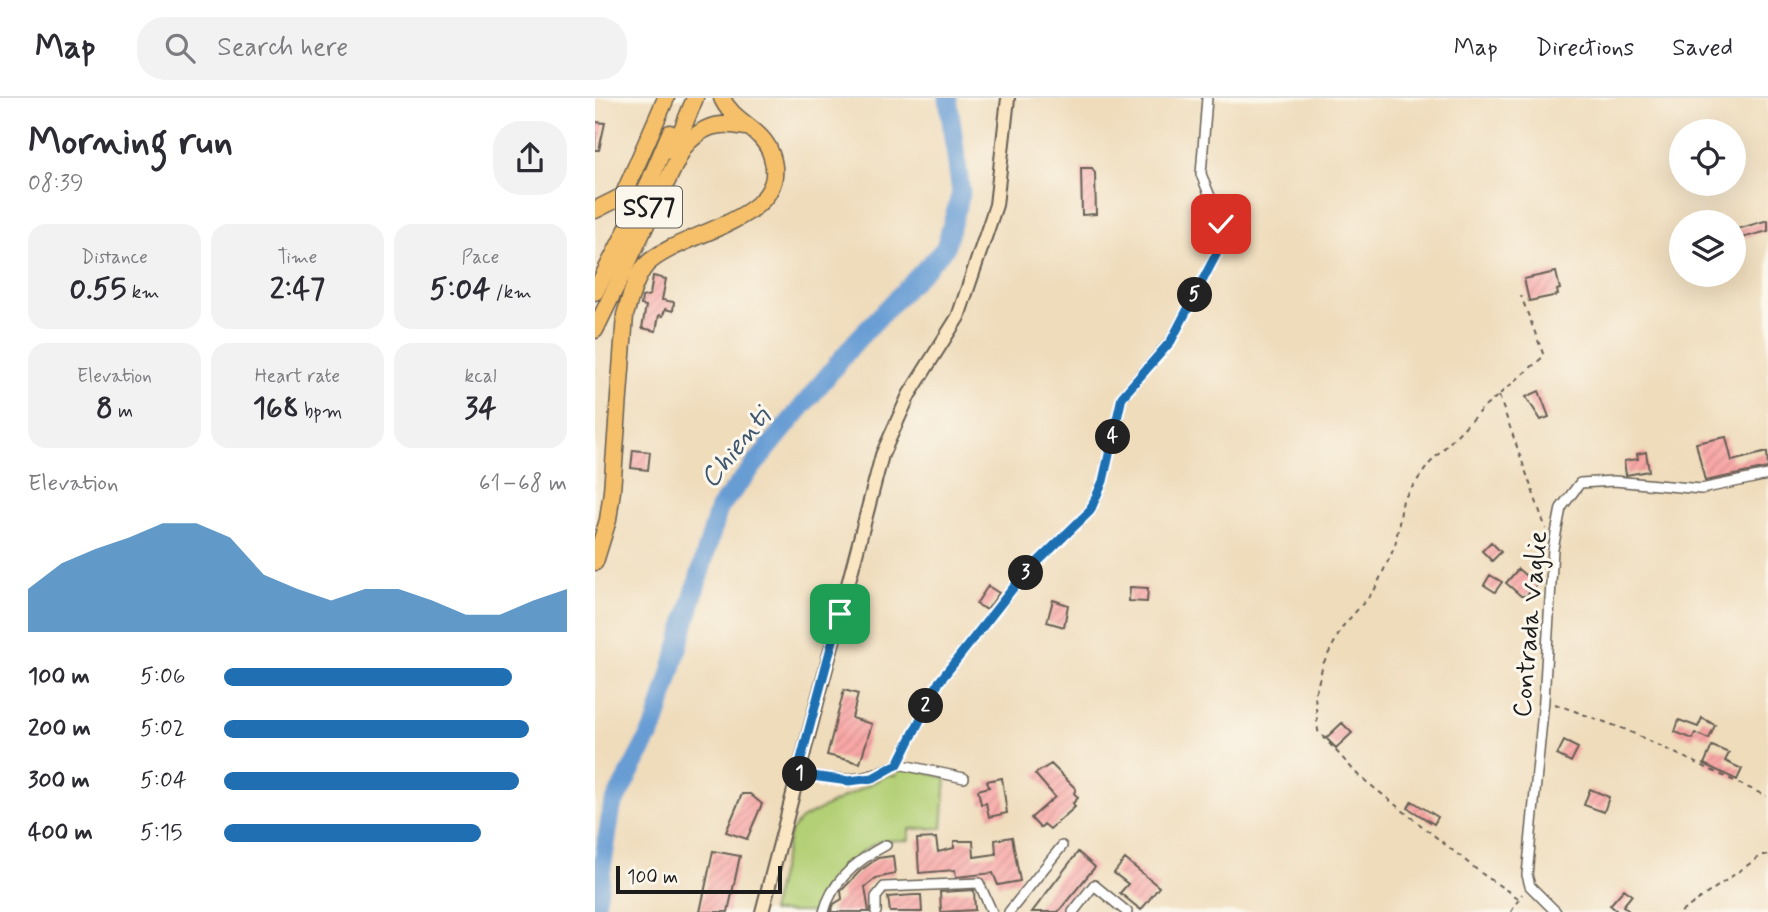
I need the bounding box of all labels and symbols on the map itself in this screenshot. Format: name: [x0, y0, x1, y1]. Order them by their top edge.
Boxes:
road number: SS77: [616, 186, 682, 228]
pin: [1191, 194, 1251, 254]
pin: 5: [1177, 278, 1213, 312]
water label: Chienti: [692, 398, 782, 496]
pin: 4: [1095, 420, 1131, 454]
street label: Contrada Vaglie: [1506, 529, 1556, 719]
pin: 3: [1009, 556, 1043, 590]
pin: [810, 584, 870, 644]
pin: 2: [909, 688, 943, 724]
pin: 1: [783, 756, 817, 792]
scale bar: [616, 863, 782, 895]

